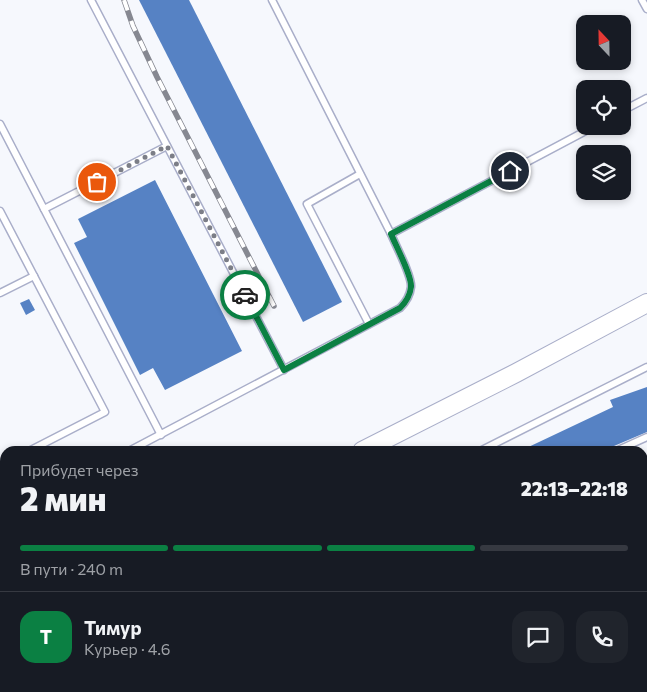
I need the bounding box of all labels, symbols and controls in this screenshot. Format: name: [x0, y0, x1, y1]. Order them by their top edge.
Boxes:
north arrow: [576, 15, 631, 70]
map controls: [576, 15, 631, 200]
button: locate: [576, 80, 631, 135]
button: layers: [576, 145, 631, 200]
pin: [489, 150, 531, 192]
icon: home: [496, 157, 524, 185]
pin: [76, 161, 118, 203]
icon: bag: [83, 168, 111, 196]
courier: [220, 270, 270, 320]
icon: car: [231, 281, 259, 309]
text: Прибудет через: [20, 460, 139, 479]
text: 22:13–22:18: [521, 477, 628, 500]
text: 2 мин: [20, 478, 106, 518]
text: В пути · 240 m: [20, 559, 123, 578]
button: chat: [512, 611, 564, 663]
button: phone: [576, 611, 628, 663]
text: Тимур: [84, 616, 142, 639]
text: Т: [40, 625, 52, 648]
text: Курьер · 4.6: [84, 639, 170, 658]

